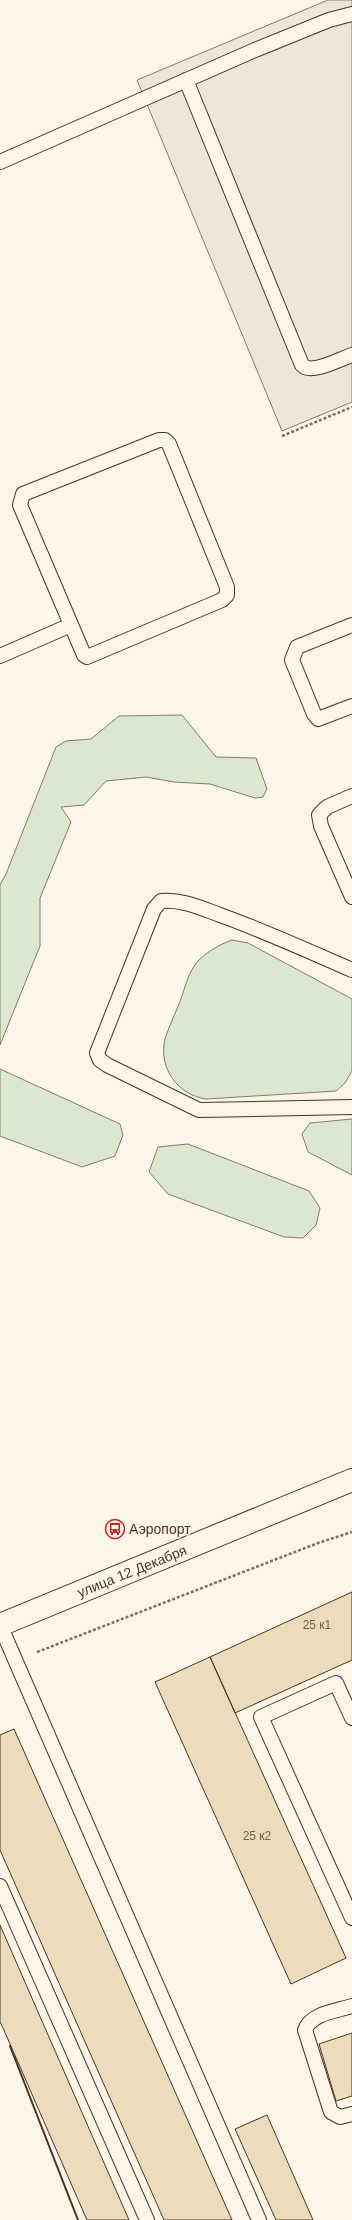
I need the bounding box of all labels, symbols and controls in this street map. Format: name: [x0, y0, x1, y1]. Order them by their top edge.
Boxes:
bus stop icon: Аэропорт: [104, 1518, 126, 1540]
place label: Аэропорт: [129, 1521, 191, 1537]
street label: улица 12 Декабря: [75, 1542, 189, 1600]
house number: 25 к1: [303, 1618, 332, 1632]
house number: 25 к2: [243, 1829, 272, 1843]

